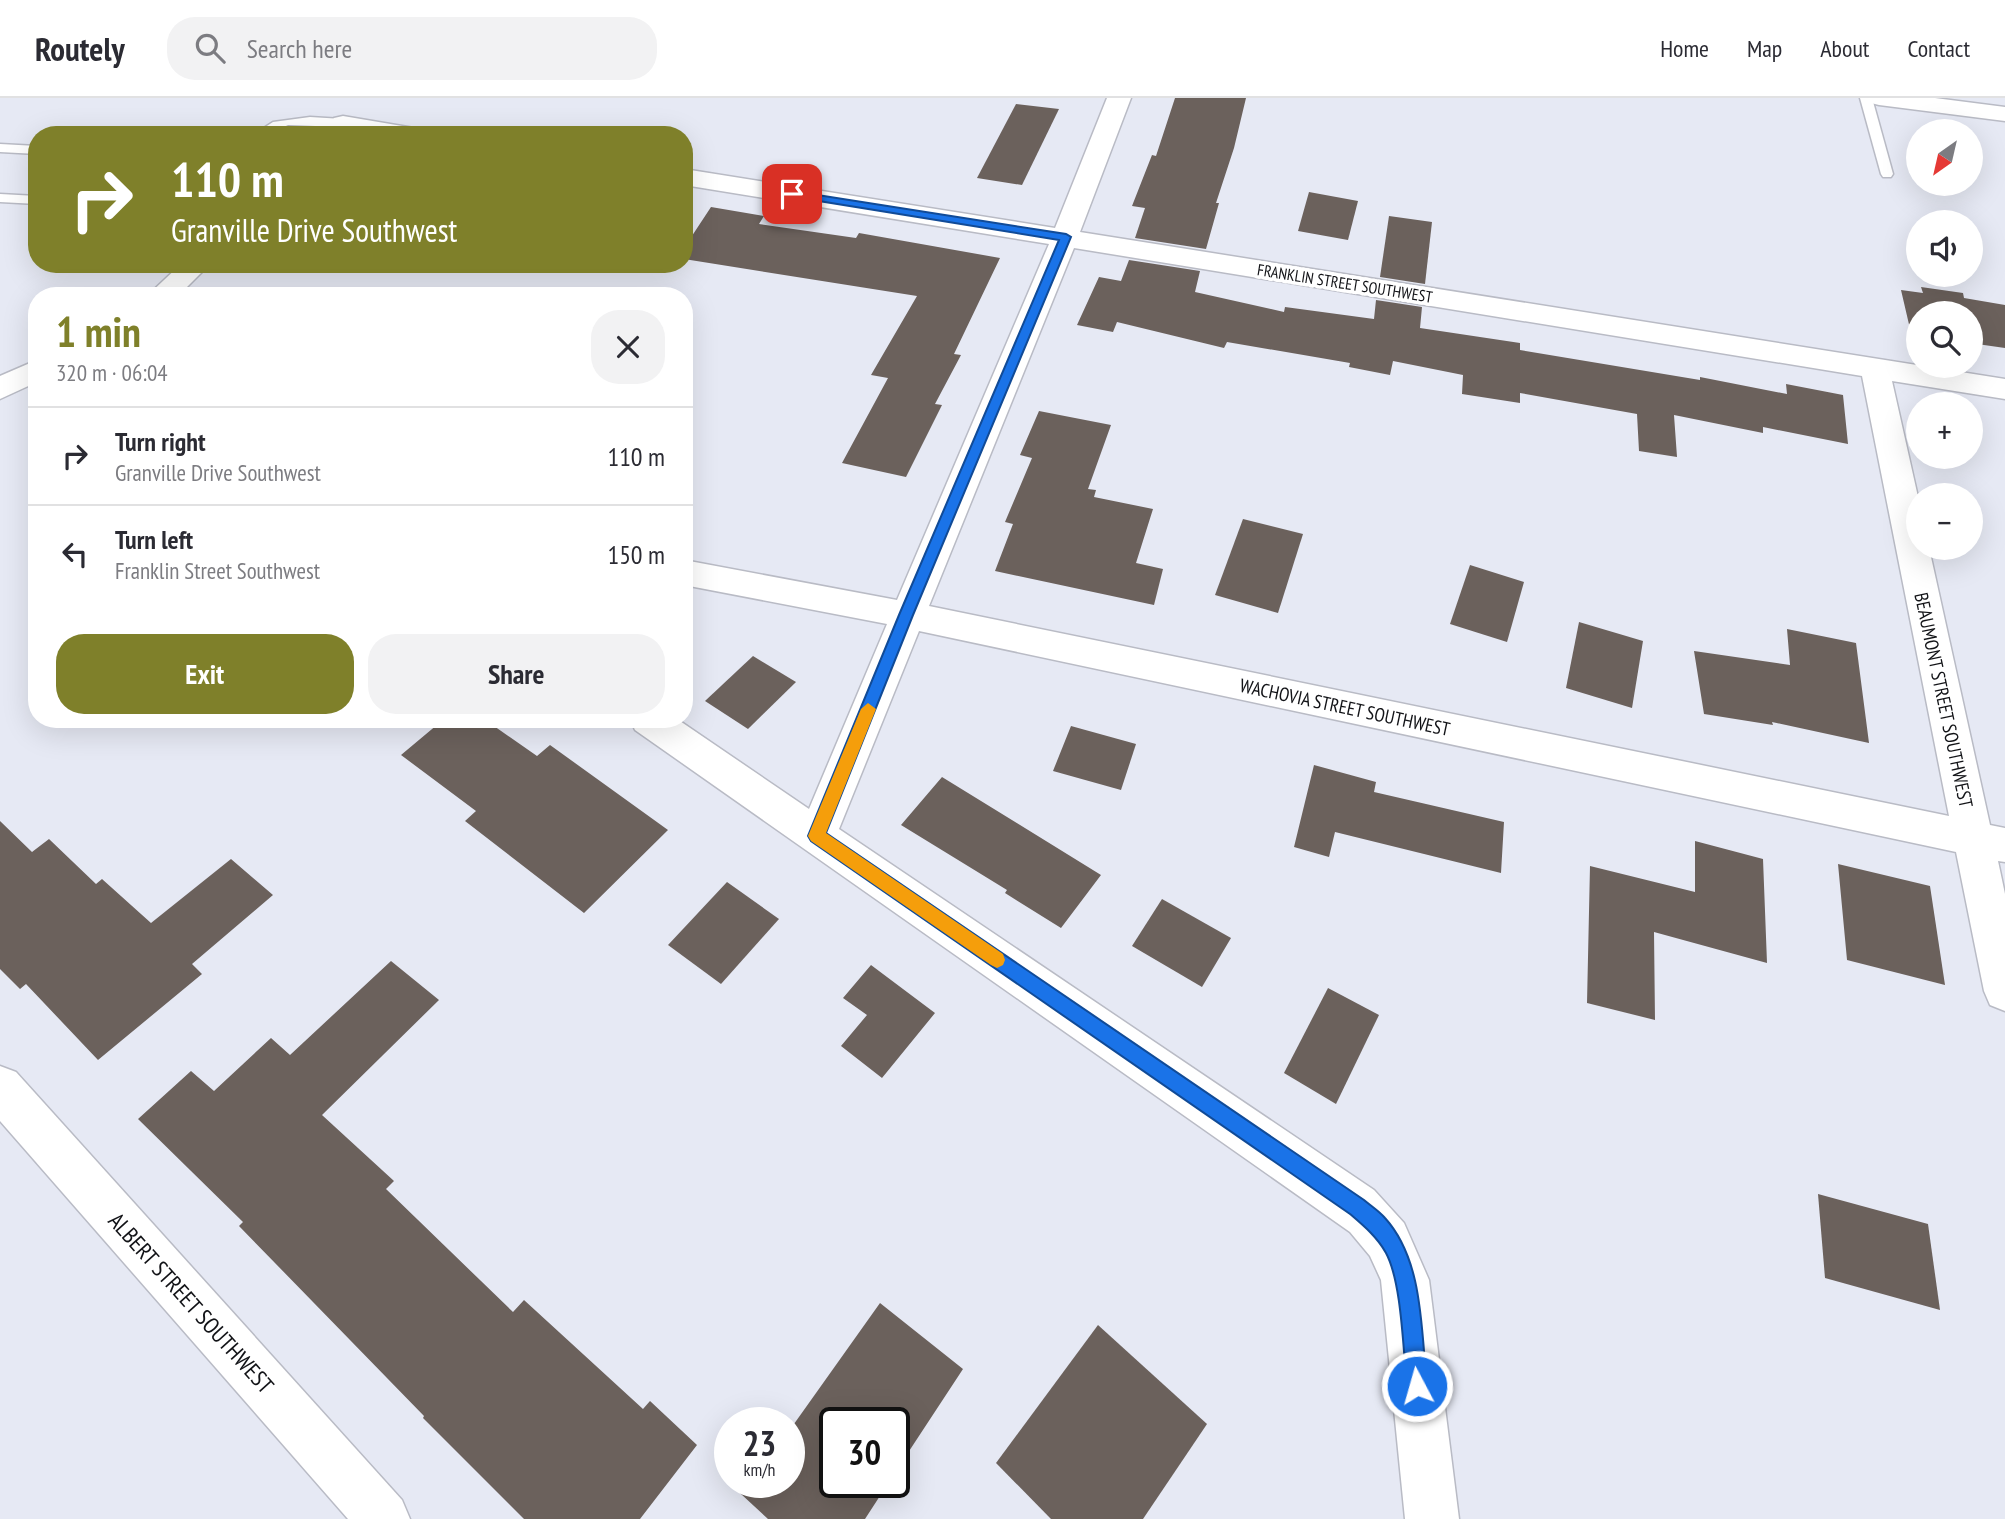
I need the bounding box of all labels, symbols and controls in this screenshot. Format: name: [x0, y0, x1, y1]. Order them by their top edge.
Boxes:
search box: [167, 17, 657, 80]
text: Routely: [35, 27, 125, 70]
icon: search: [191, 29, 229, 67]
text: Search here: [247, 32, 352, 65]
text: Home: [1660, 33, 1709, 64]
text: Map: [1747, 33, 1782, 64]
text: About: [1820, 33, 1869, 64]
text: Contact: [1907, 33, 1970, 64]
north arrow: [1906, 119, 1983, 196]
map controls: [1906, 119, 1983, 560]
text: 110 m: [171, 147, 284, 211]
icon: right: [56, 154, 147, 245]
pin: [762, 164, 822, 224]
icon: arrive: [773, 175, 811, 213]
text: Granville Drive Southwest: [171, 209, 457, 251]
button: sound: [1906, 210, 1983, 287]
street label: FRANKLIN STREET SOUTHWEST: [1256, 259, 1434, 307]
button: search: [1906, 301, 1983, 378]
text: 1 min: [56, 304, 141, 359]
button: close: [591, 310, 665, 384]
text: 320 m · 06:04: [56, 358, 168, 387]
button: +: [1906, 392, 1983, 469]
text: Turn right: [115, 425, 206, 458]
icon: right: [56, 437, 94, 475]
text: 110 m: [607, 440, 665, 473]
text: Granville Drive Southwest: [115, 458, 321, 487]
button: −: [1906, 483, 1983, 560]
text: Turn left: [115, 523, 193, 556]
icon: left: [56, 535, 94, 573]
text: 150 m: [607, 538, 665, 571]
text: Franklin Street Southwest: [115, 556, 320, 585]
street label: BEAUMONT STREET SOUTHWEST: [1909, 590, 1979, 810]
button: Exit: [56, 634, 354, 714]
button: Share: [368, 634, 665, 714]
street label: WACHOVIA STREET SOUTHWEST: [1238, 673, 1453, 741]
street label: ALBERT STREET SOUTHWEST: [103, 1206, 280, 1399]
position arrow: [1380, 1349, 1454, 1423]
speed limit sign: 30: [819, 1407, 910, 1498]
text: 23: [743, 1420, 776, 1466]
text: km/h: [744, 1458, 775, 1481]

